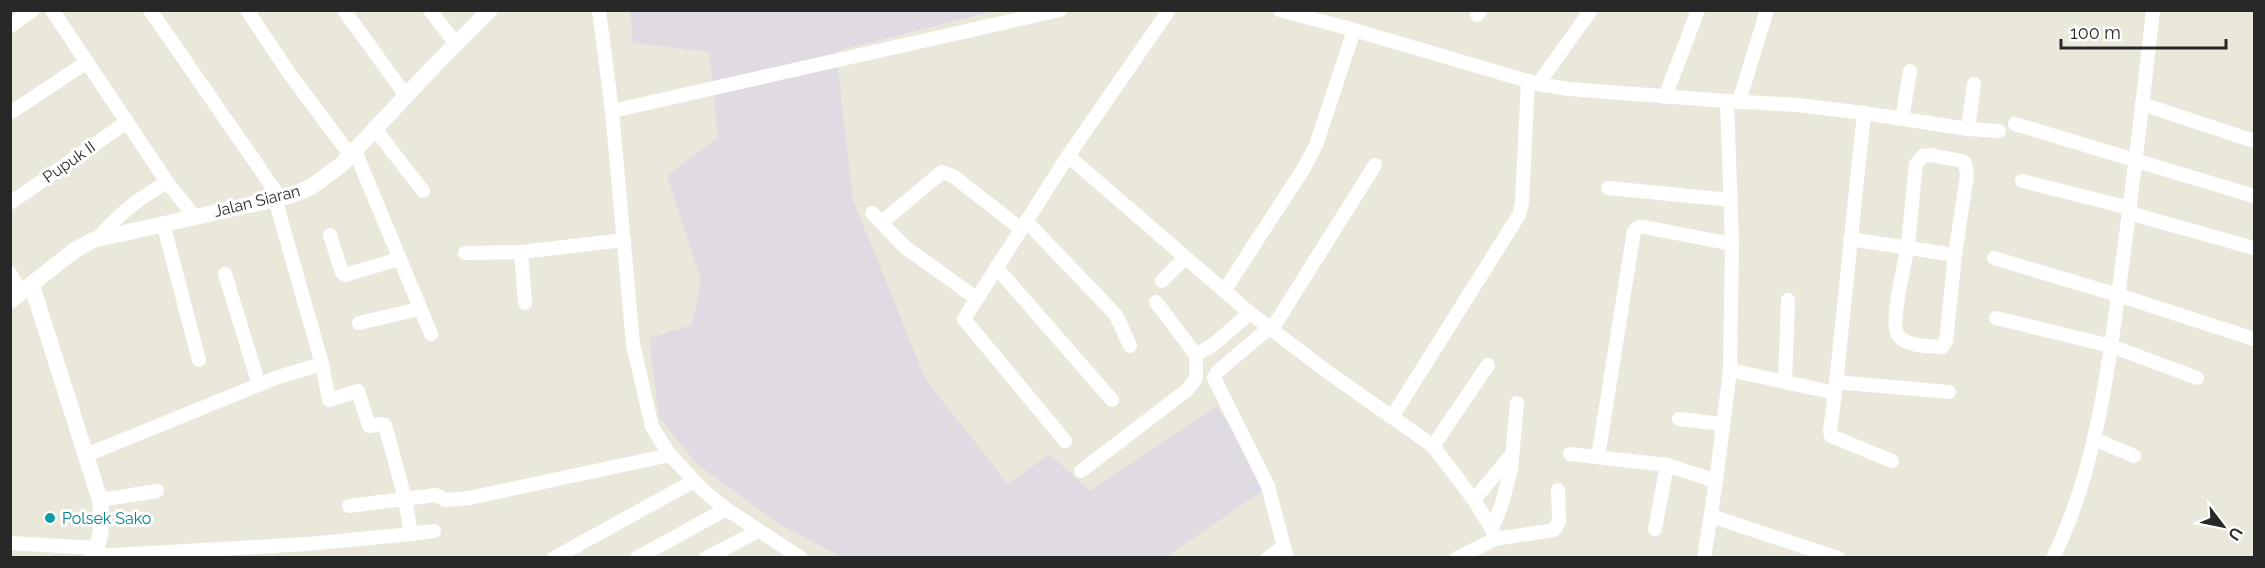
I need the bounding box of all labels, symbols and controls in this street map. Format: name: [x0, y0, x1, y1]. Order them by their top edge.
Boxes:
scale bar: [2061, 12, 2226, 50]
text: 100 m: [2070, 22, 2121, 43]
street label: Pupuk II: [39, 137, 99, 187]
street label: Jalan Siaran: [212, 181, 302, 221]
north arrow: [2193, 496, 2253, 556]
place label: Polsek Sako: [62, 509, 151, 528]
marker: Polsek Sako: [43, 511, 57, 525]
text: U: [2224, 524, 2247, 544]

